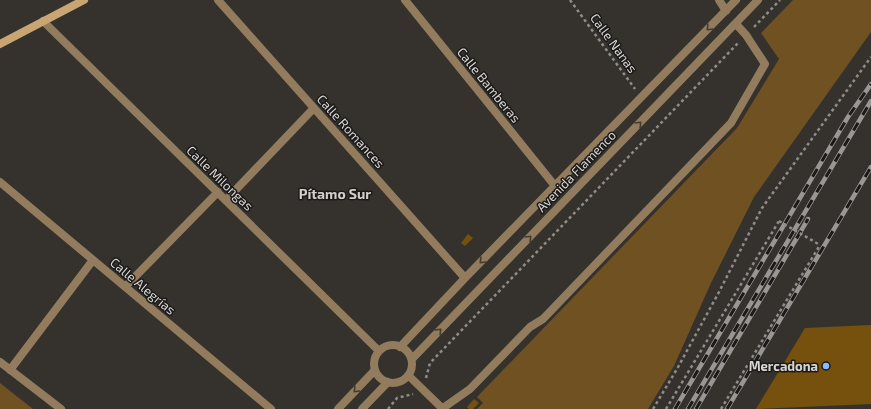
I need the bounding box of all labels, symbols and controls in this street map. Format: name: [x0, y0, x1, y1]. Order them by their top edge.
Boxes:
street label: Calle Nanas: [587, 10, 641, 76]
one-way arrow: [706, 23, 714, 31]
street label: Calle Bamberas: [454, 44, 524, 126]
street label: Calle Romances: [314, 91, 388, 171]
one-way arrow: [634, 121, 642, 129]
street label: Avenida Flamenco: [533, 127, 619, 215]
street label: Calle Milongas: [183, 142, 257, 214]
district label: Pítamo Sur: [299, 185, 371, 202]
one-way arrow: [524, 235, 532, 243]
street label: Calle Alegrías: [107, 254, 179, 318]
one-way arrow: [479, 256, 486, 264]
one-way arrow: [434, 328, 442, 336]
place label: Mercadona: [749, 358, 818, 374]
marker: Mercadona: [821, 361, 831, 371]
one-way arrow: [354, 385, 361, 392]

